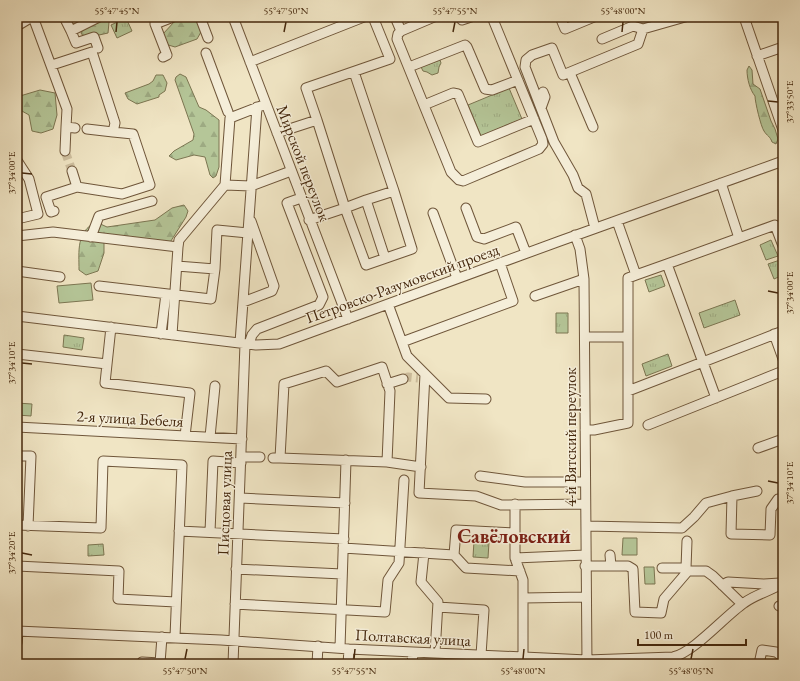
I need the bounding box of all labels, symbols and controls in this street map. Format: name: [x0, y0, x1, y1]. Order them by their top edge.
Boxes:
text: 55°47'45"N: [95, 4, 140, 17]
text: 55°47'50"N: [264, 4, 309, 17]
text: 55°47'55"N: [433, 4, 478, 17]
text: 55°48'00"N: [601, 4, 646, 17]
text: 37°33'50"E: [783, 80, 796, 123]
street label: Мирской переулок: [272, 102, 336, 225]
text: 37°34'00"E: [5, 151, 18, 194]
street label: Петровско-Разумовский проезд: [303, 238, 503, 328]
text: 37°34'00"E: [783, 271, 796, 314]
text: 37°34'10"E: [5, 341, 18, 384]
street label: 4-й Вятский переулок: [560, 367, 581, 507]
street label: 2-я улица Бебеля: [76, 405, 184, 432]
street label: Писцовая улица: [212, 450, 237, 556]
text: 37°34'10"E: [783, 461, 796, 504]
district label: Савёловский: [457, 523, 571, 549]
text: 37°34'20"E: [5, 531, 18, 574]
scale bar: [638, 621, 746, 647]
street label: Полтавская улица: [355, 624, 472, 651]
text: 100 m: [644, 627, 674, 643]
text: 55°47'50"N: [163, 664, 208, 677]
text: 55°47'55"N: [332, 664, 377, 677]
text: 55°48'00"N: [501, 664, 546, 677]
text: 55°48'05"N: [669, 664, 714, 677]

